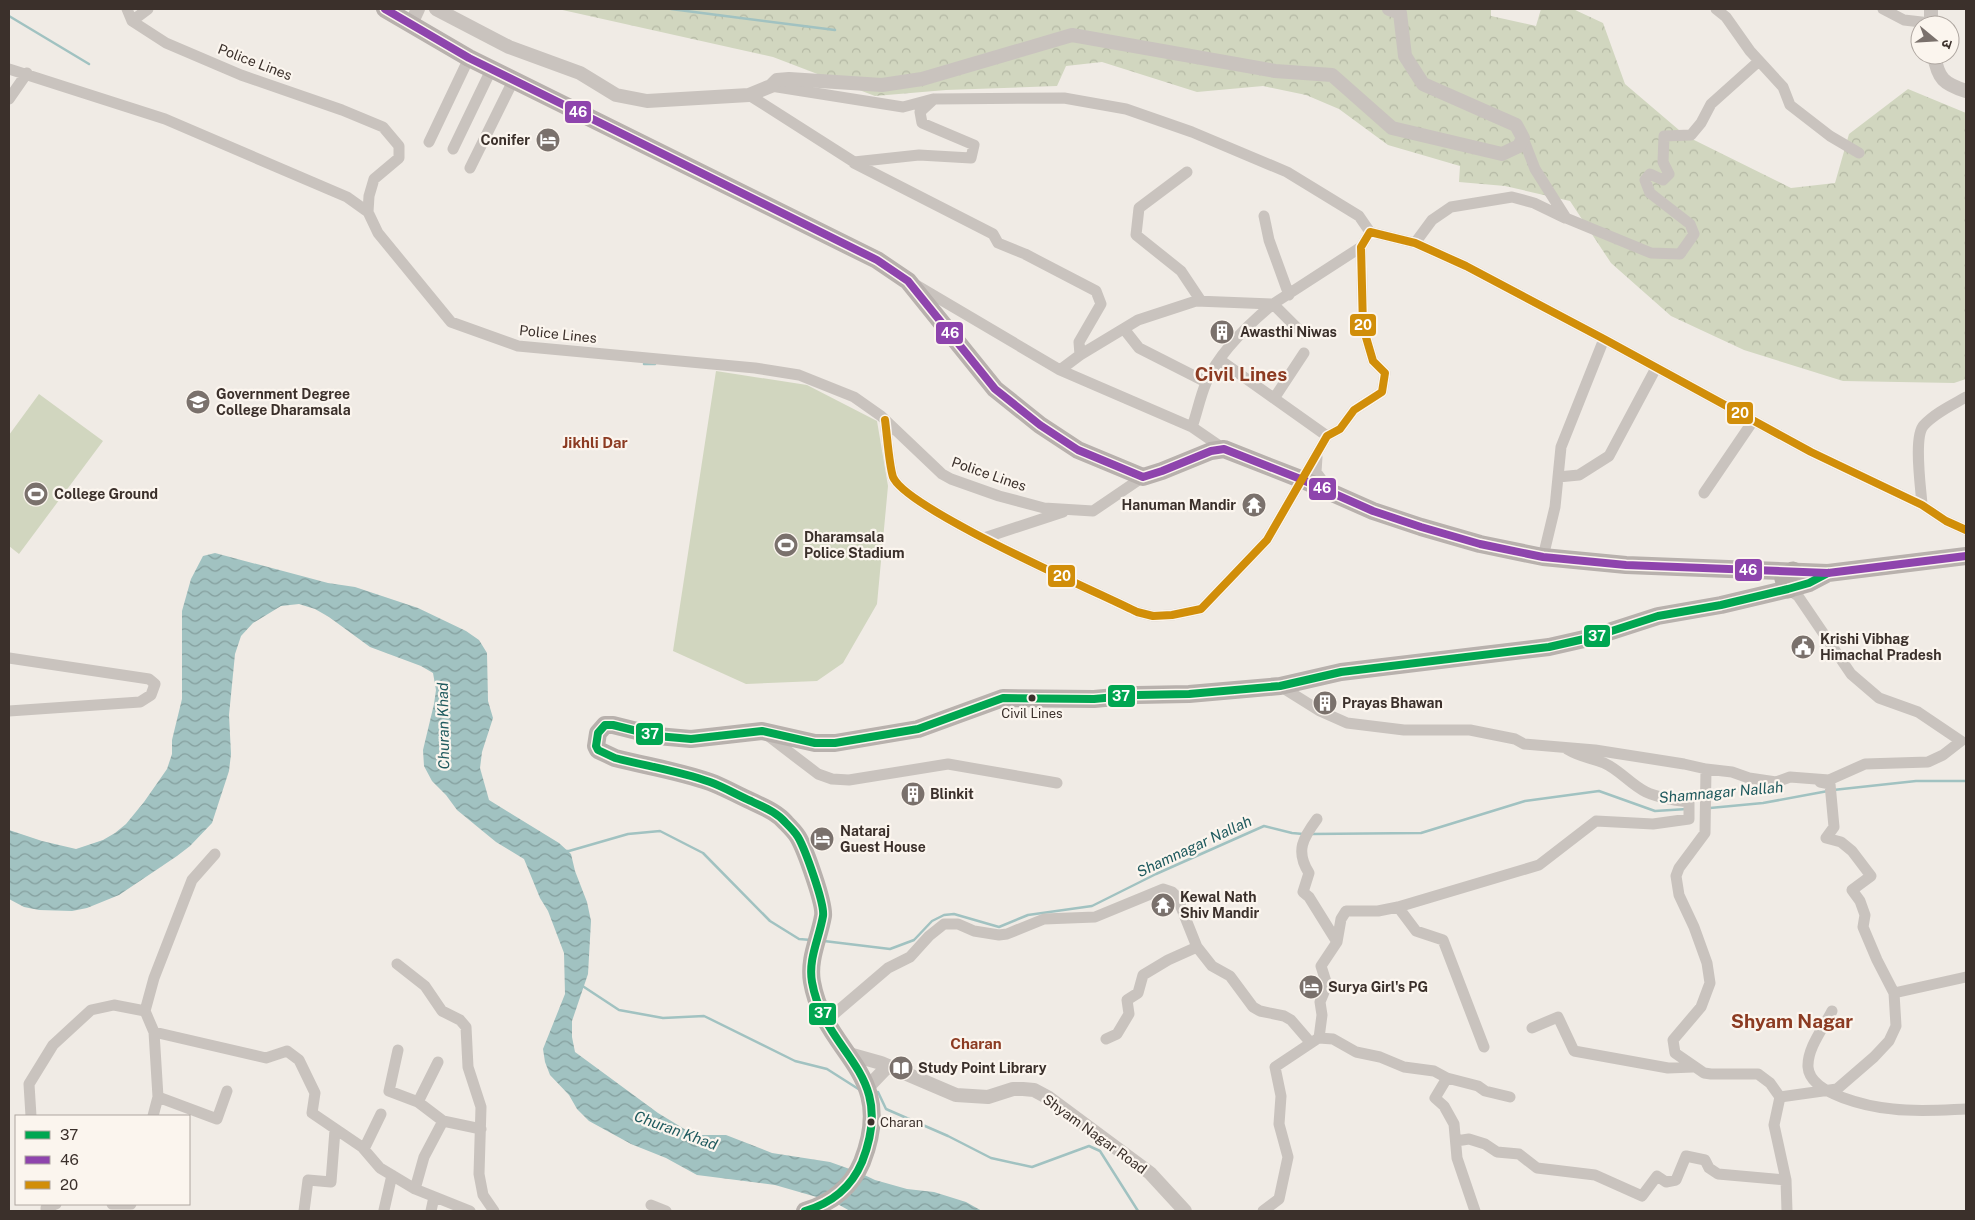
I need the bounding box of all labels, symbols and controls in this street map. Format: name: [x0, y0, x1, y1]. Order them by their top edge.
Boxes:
north arrow: [1910, 15, 1960, 65]
text: उ: [1938, 38, 1956, 51]
street label: Police Lines: [216, 41, 294, 83]
line badge: 46: [564, 100, 592, 124]
text: 46: [569, 104, 587, 120]
hotel icon: Conifer: [535, 127, 561, 153]
place label: Conifer: [480, 132, 530, 148]
line badge: 20: [1349, 313, 1377, 337]
text: 20: [1354, 317, 1372, 333]
building icon: Awasthi Niwas: [1209, 319, 1235, 345]
line badge: 46: [935, 321, 964, 345]
street label: Police Lines: [518, 322, 598, 346]
place label: Awasthi Niwas: [1240, 324, 1337, 340]
text: 46: [941, 325, 959, 341]
district label: Civil Lines: [1195, 363, 1287, 385]
place label: Government Degree College Dharamsala: [216, 386, 351, 418]
school or university icon: Government Degree College Dharamsala: [185, 389, 211, 415]
line badge: 20: [1726, 401, 1754, 425]
text: 20: [1731, 405, 1749, 421]
district label: Jikhli Dar: [562, 434, 628, 451]
street label: Police Lines: [950, 454, 1028, 494]
line badge: 46: [1308, 477, 1337, 501]
text: 46: [1313, 480, 1331, 496]
sports icon: College Ground: [23, 481, 49, 507]
place label: College Ground: [54, 486, 158, 502]
temple icon: Hanuman Mandir: [1241, 492, 1267, 518]
place label: Hanuman Mandir: [1122, 497, 1236, 513]
place label: Dharamsala Police Stadium: [804, 529, 904, 561]
sports icon: Dharamsala Police Stadium: [773, 532, 799, 558]
line badge: 46: [1734, 558, 1763, 582]
text: 46: [1739, 562, 1757, 578]
line badge: 20: [1047, 564, 1076, 588]
text: 20: [1053, 568, 1071, 584]
line badge: 37: [1583, 624, 1611, 648]
text: 37: [1588, 628, 1606, 644]
place label: Krishi Vibhag Himachal Pradesh: [1820, 631, 1941, 663]
public building icon: Krishi Vibhag Himachal Pradesh: [1790, 634, 1816, 660]
water label: Churan Khad: [434, 682, 452, 770]
line badge: 37: [1107, 684, 1136, 708]
text: 37: [1112, 688, 1130, 704]
building icon: Prayas Bhawan: [1312, 690, 1338, 716]
marker: Civil Lines: [1027, 693, 1037, 703]
place label: Prayas Bhawan: [1342, 695, 1443, 711]
place label: Civil Lines: [1001, 706, 1063, 721]
line badge: 37: [635, 722, 664, 746]
text: 37: [641, 726, 659, 742]
water label: Shamnagar Nallah: [1658, 778, 1784, 806]
building icon: Blinkit: [900, 781, 926, 807]
place label: Blinkit: [930, 786, 974, 802]
water label: Shamnagar Nallah: [1134, 812, 1254, 880]
place label: Nataraj Guest House: [840, 823, 926, 855]
hotel icon: Nataraj Guest House: [809, 826, 835, 852]
place label: Kewal Nath Shiv Mandir: [1180, 889, 1259, 921]
temple icon: Kewal Nath Shiv Mandir: [1150, 892, 1176, 918]
hotel icon: Surya Girl's PG: [1298, 974, 1324, 1000]
place label: Surya Girl's PG: [1328, 979, 1428, 995]
line badge: 37: [808, 1002, 837, 1026]
text: 37: [814, 1005, 832, 1021]
district label: Shyam Nagar: [1731, 1010, 1853, 1032]
district label: Charan: [950, 1035, 1002, 1052]
library icon: Study Point Library: [888, 1055, 914, 1081]
place label: Study Point Library: [918, 1060, 1047, 1076]
street label: Shyam Nagar Road: [1040, 1091, 1150, 1177]
water label: Churan Khad: [632, 1107, 720, 1153]
legend: [15, 1115, 190, 1205]
place label: Charan: [880, 1115, 923, 1130]
marker: Charan: [866, 1117, 876, 1127]
text: 37: [60, 1126, 78, 1143]
text: 46: [60, 1151, 79, 1168]
text: 20: [60, 1176, 78, 1193]

